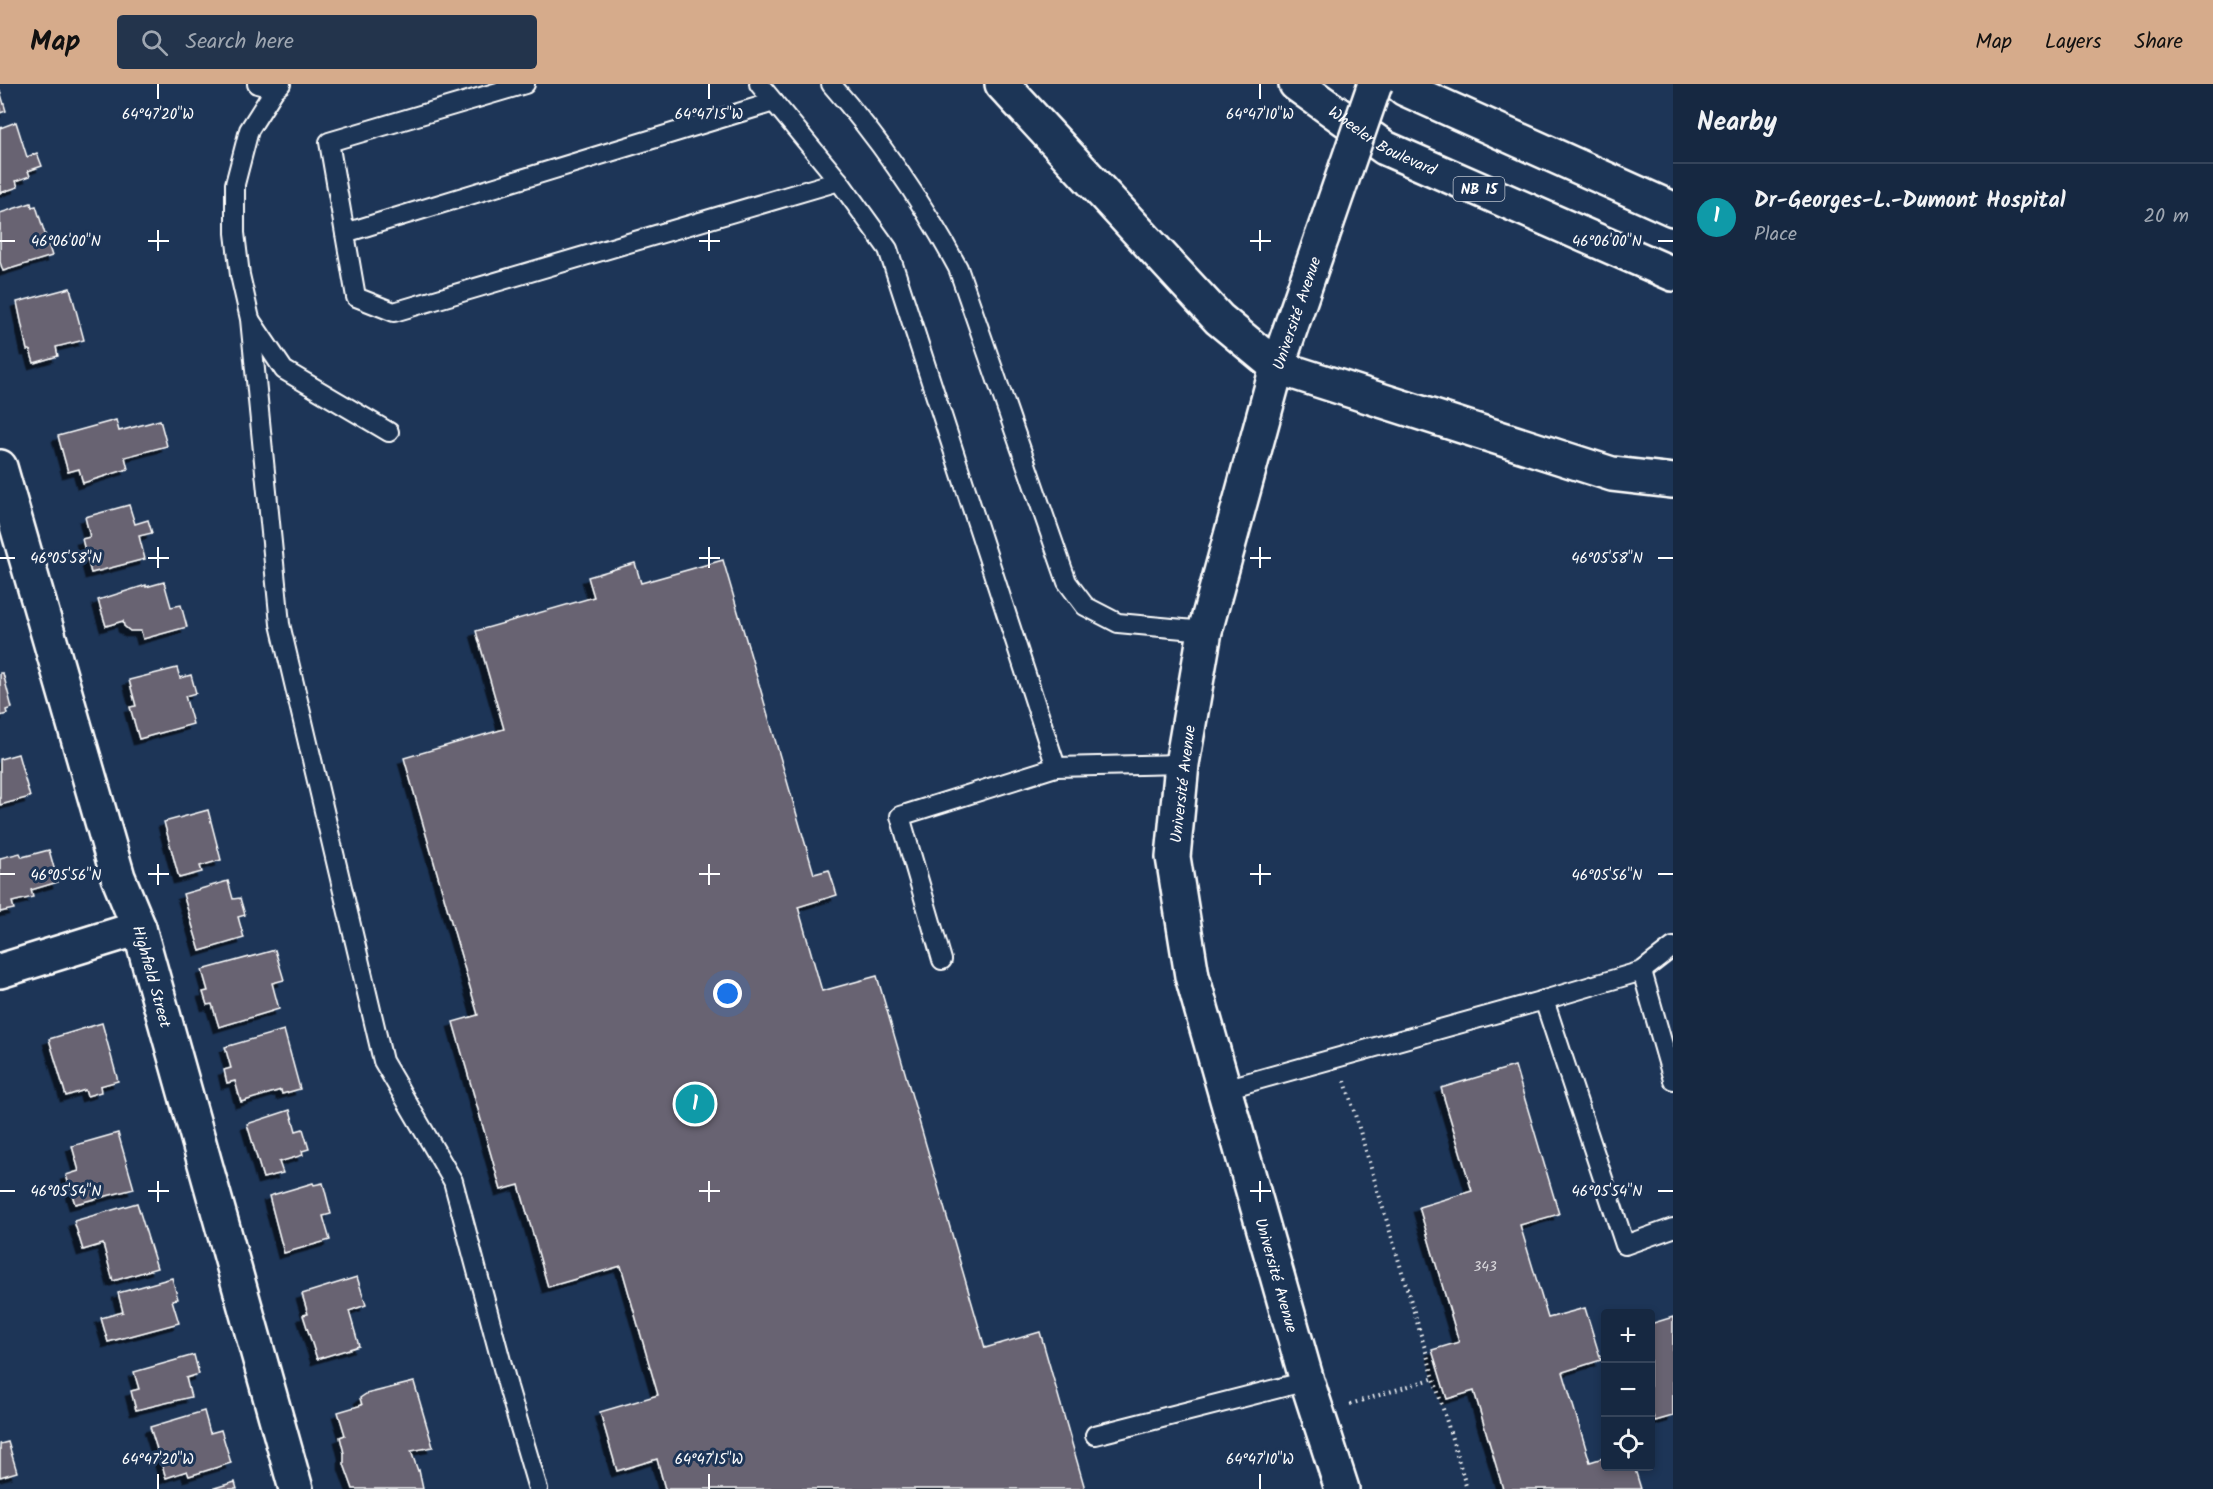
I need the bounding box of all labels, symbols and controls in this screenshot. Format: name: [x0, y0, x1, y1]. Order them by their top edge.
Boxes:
search box: [117, 15, 537, 69]
text: Map: [30, 20, 81, 65]
text: Search here: [186, 25, 294, 60]
icon: search: [138, 26, 171, 59]
text: Map: [1975, 26, 2012, 59]
text: Layers: [2045, 26, 2101, 59]
text: Share: [2134, 26, 2183, 59]
street label: Wheeler Boulevard: [1323, 100, 1441, 183]
text: Nearby: [1697, 102, 1777, 144]
text: 64°47'20"W: [122, 103, 194, 127]
text: 64°47'15"W: [675, 103, 744, 127]
text: 64°47'10"W: [1226, 103, 1294, 127]
road number: NB 15: [1454, 177, 1504, 201]
text: Dr-Georges-L.-Dumont Hospital: [1754, 184, 2066, 219]
text: 1: [1713, 201, 1720, 233]
text: 20 m: [2143, 201, 2189, 233]
text: Place: [1754, 219, 1797, 251]
text: 46°06'00"N: [31, 230, 101, 254]
text: 46°06'00"N: [1572, 230, 1642, 254]
street label: Université Avenue: [1266, 253, 1329, 374]
text: 46°05'58"N: [30, 547, 102, 571]
text: 46°05'58"N: [1571, 547, 1643, 571]
street label: Université Avenue: [1164, 724, 1203, 845]
text: 46°05'56"N: [31, 864, 101, 888]
text: 46°05'56"N: [1572, 864, 1642, 888]
street label: Highfield Street: [125, 923, 178, 1032]
your location: [713, 979, 742, 1008]
pin: 1: [676, 1082, 714, 1126]
text: 46°05'54"N: [31, 1180, 101, 1204]
text: 46°05'54"N: [1572, 1180, 1642, 1204]
street label: Université Avenue: [1247, 1215, 1304, 1336]
house number: 343: [1473, 1256, 1497, 1278]
map controls: [1601, 1309, 1655, 1471]
button: +: [1601, 1309, 1655, 1363]
button: −: [1601, 1363, 1655, 1417]
button: locate: [1601, 1417, 1655, 1471]
text: 64°47'20"W: [122, 1448, 194, 1472]
text: 64°47'15"W: [675, 1448, 744, 1472]
text: 64°47'10"W: [1226, 1448, 1294, 1472]

